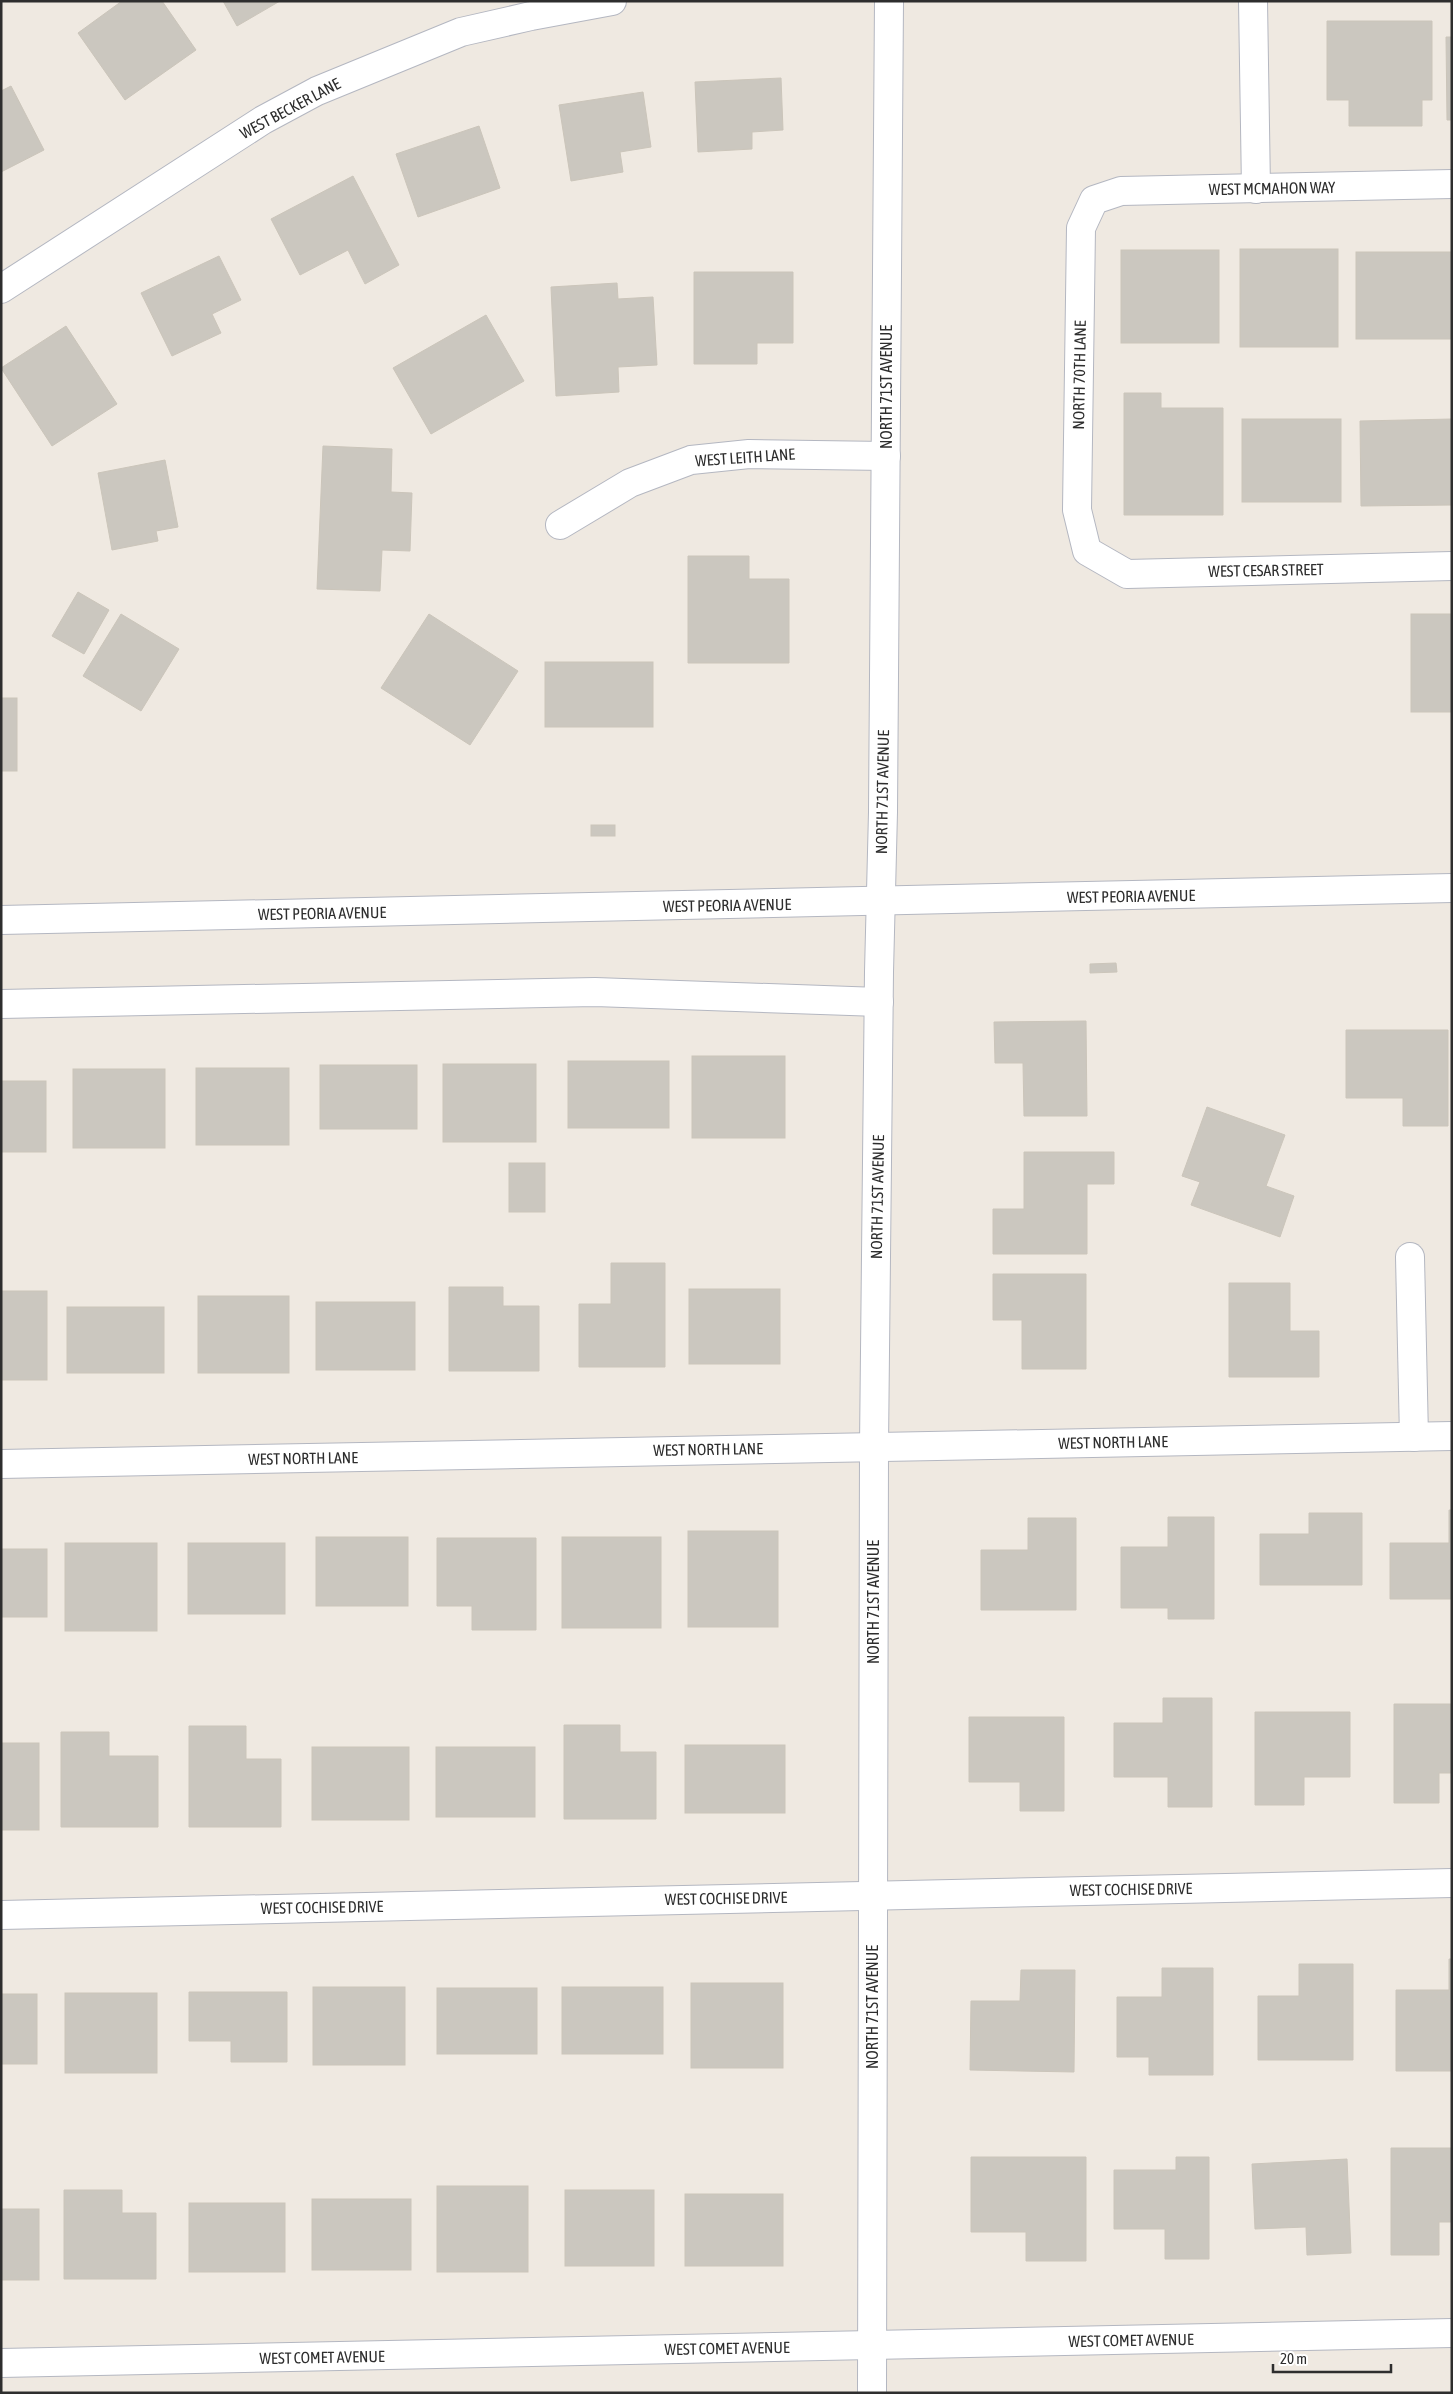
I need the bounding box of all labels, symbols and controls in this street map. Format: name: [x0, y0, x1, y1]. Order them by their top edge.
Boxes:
street label: WEST BECKER LANE: [237, 74, 343, 142]
street label: WEST MCMAHON WAY: [1209, 178, 1336, 198]
street label: NORTH 70TH LANE: [1069, 320, 1089, 430]
street label: NORTH 71ST AVENUE: [877, 325, 895, 449]
street label: WEST LEITH LANE: [694, 445, 796, 469]
street label: WEST CESAR STREET: [1208, 560, 1324, 580]
street label: NORTH 71ST AVENUE: [872, 730, 892, 854]
street label: WEST PEORIA AVENUE: [1067, 886, 1195, 906]
street label: WEST PEORIA AVENUE: [663, 895, 791, 915]
street label: WEST PEORIA AVENUE: [258, 903, 386, 923]
street label: NORTH 71ST AVENUE: [867, 1135, 887, 1259]
street label: WEST NORTH LANE: [1058, 1432, 1168, 1452]
street label: WEST NORTH LANE: [653, 1439, 763, 1459]
street label: WEST NORTH LANE: [248, 1448, 358, 1468]
street label: NORTH 71ST AVENUE: [864, 1540, 882, 1664]
street label: WEST COCHISE DRIVE: [1070, 1879, 1193, 1899]
street label: WEST COCHISE DRIVE: [665, 1888, 788, 1908]
street label: WEST COCHISE DRIVE: [261, 1897, 384, 1917]
street label: NORTH 71ST AVENUE: [863, 1945, 881, 2069]
street label: WEST COMET AVENUE: [1068, 2330, 1194, 2350]
street label: WEST COMET AVENUE: [664, 2338, 790, 2358]
scale bar: [1273, 2342, 1390, 2374]
street label: WEST COMET AVENUE: [259, 2347, 385, 2367]
text: 20 m: [1280, 2350, 1307, 2367]

